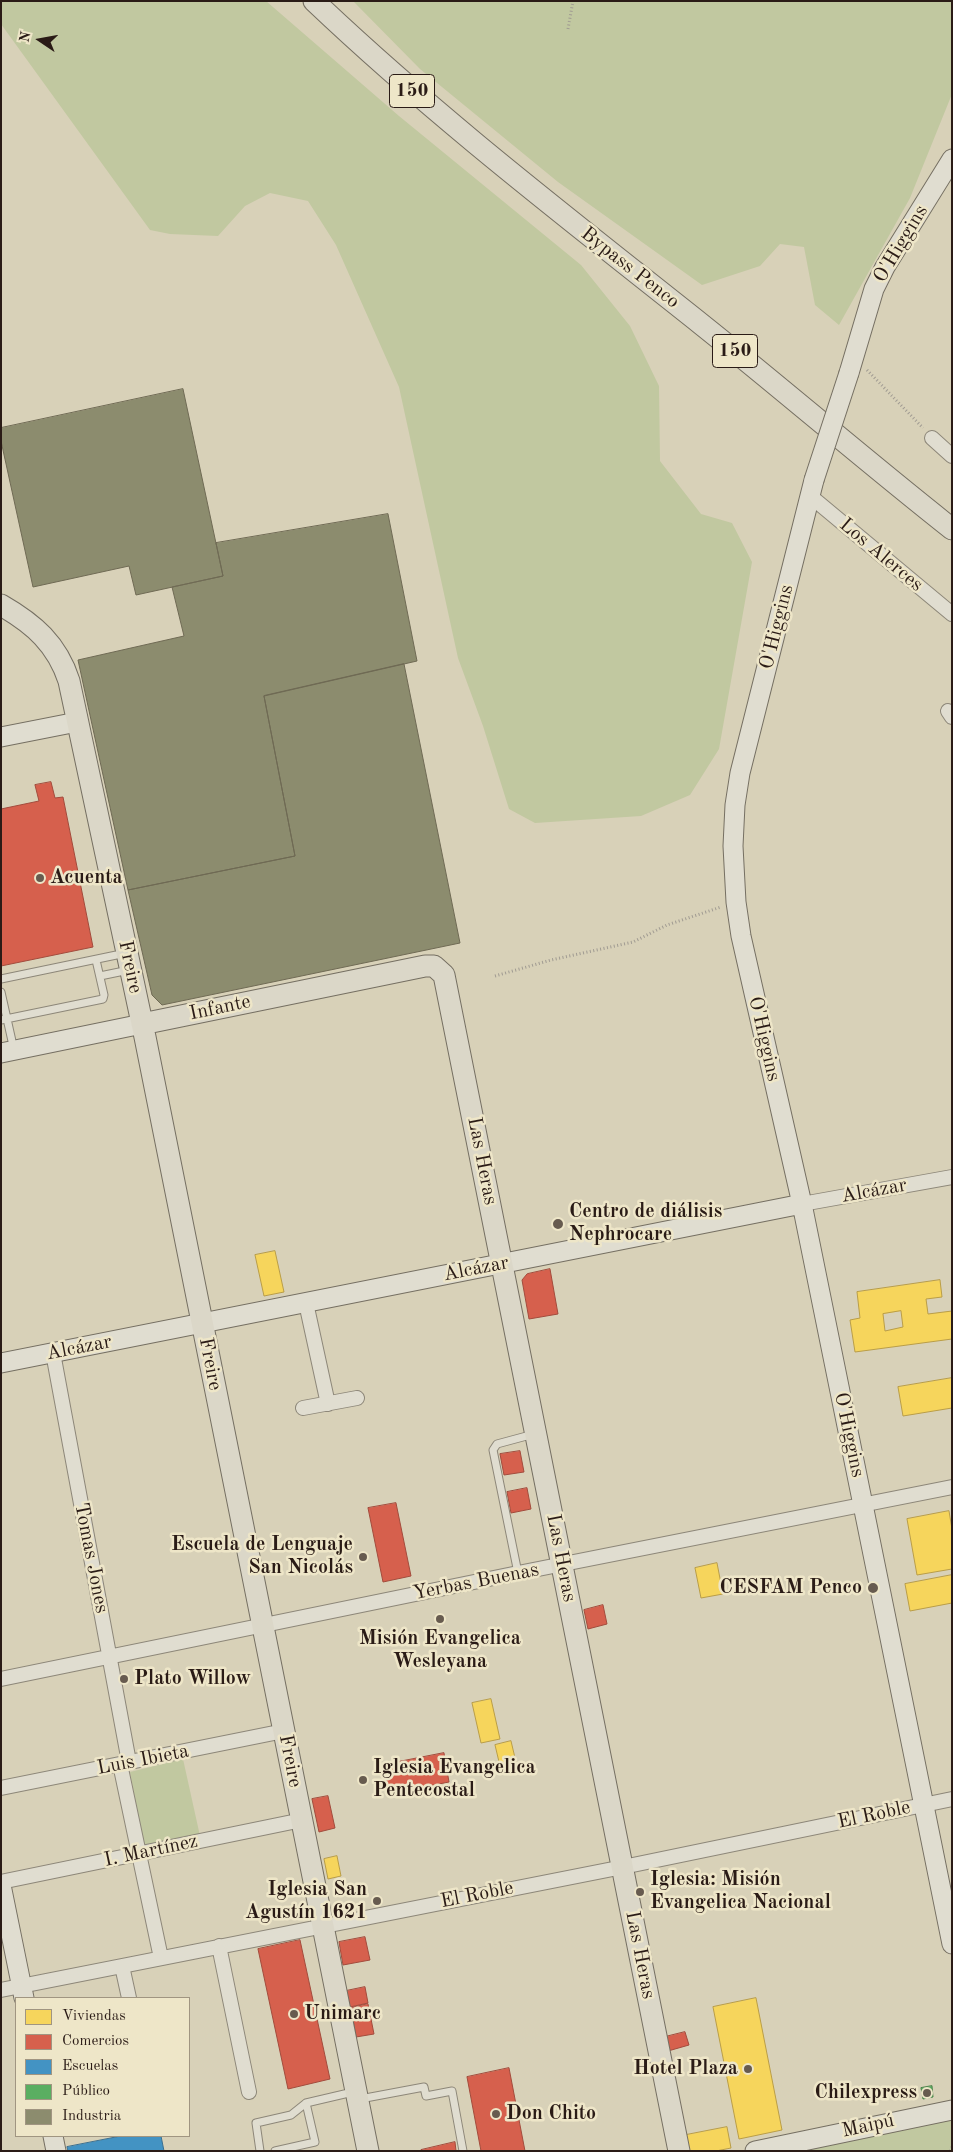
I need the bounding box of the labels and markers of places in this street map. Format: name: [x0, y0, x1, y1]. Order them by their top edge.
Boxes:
place label: Acuenta: [50, 866, 123, 890]
marker: Acuenta: [34, 872, 46, 884]
place label: Centro de diálisis Nephrocare: [569, 1200, 722, 1247]
marker: Centro de diálisis Nephrocare: [551, 1217, 565, 1231]
place label: Escuela de Lenguaje San Nicolás: [171, 1533, 353, 1580]
marker: Escuela de Lenguaje San Nicolás: [357, 1551, 369, 1563]
place label: CESFAM Penco: [719, 1576, 862, 1600]
marker: CESFAM Penco: [866, 1581, 880, 1595]
marker: Misión Evangelica Wesleyana: [434, 1613, 446, 1625]
place label: Misión Evangelica Wesleyana: [359, 1627, 521, 1674]
place label: Plato Willow: [134, 1667, 251, 1691]
marker: Plato Willow: [118, 1673, 130, 1685]
place label: Iglesia Evangelica Pentecostal: [373, 1756, 536, 1803]
marker: Iglesia Evangelica Pentecostal: [357, 1774, 369, 1786]
place label: Iglesia: Misión Evangelica Nacional: [650, 1868, 831, 1915]
place label: Iglesia San Agustín 1621: [245, 1878, 367, 1925]
marker: Iglesia: Misión Evangelica Nacional: [634, 1886, 646, 1898]
marker: Iglesia San Agustín 1621: [371, 1895, 383, 1907]
place label: Unimarc: [304, 2002, 381, 2026]
marker: Unimarc: [288, 2008, 300, 2020]
place label: Hotel Plaza: [633, 2057, 738, 2081]
marker: Hotel Plaza: [742, 2063, 754, 2075]
place label: Chilexpress: [814, 2081, 917, 2105]
marker: Chilexpress: [921, 2087, 933, 2099]
place label: Don Chito: [506, 2102, 596, 2126]
marker: Don Chito: [490, 2108, 502, 2120]

